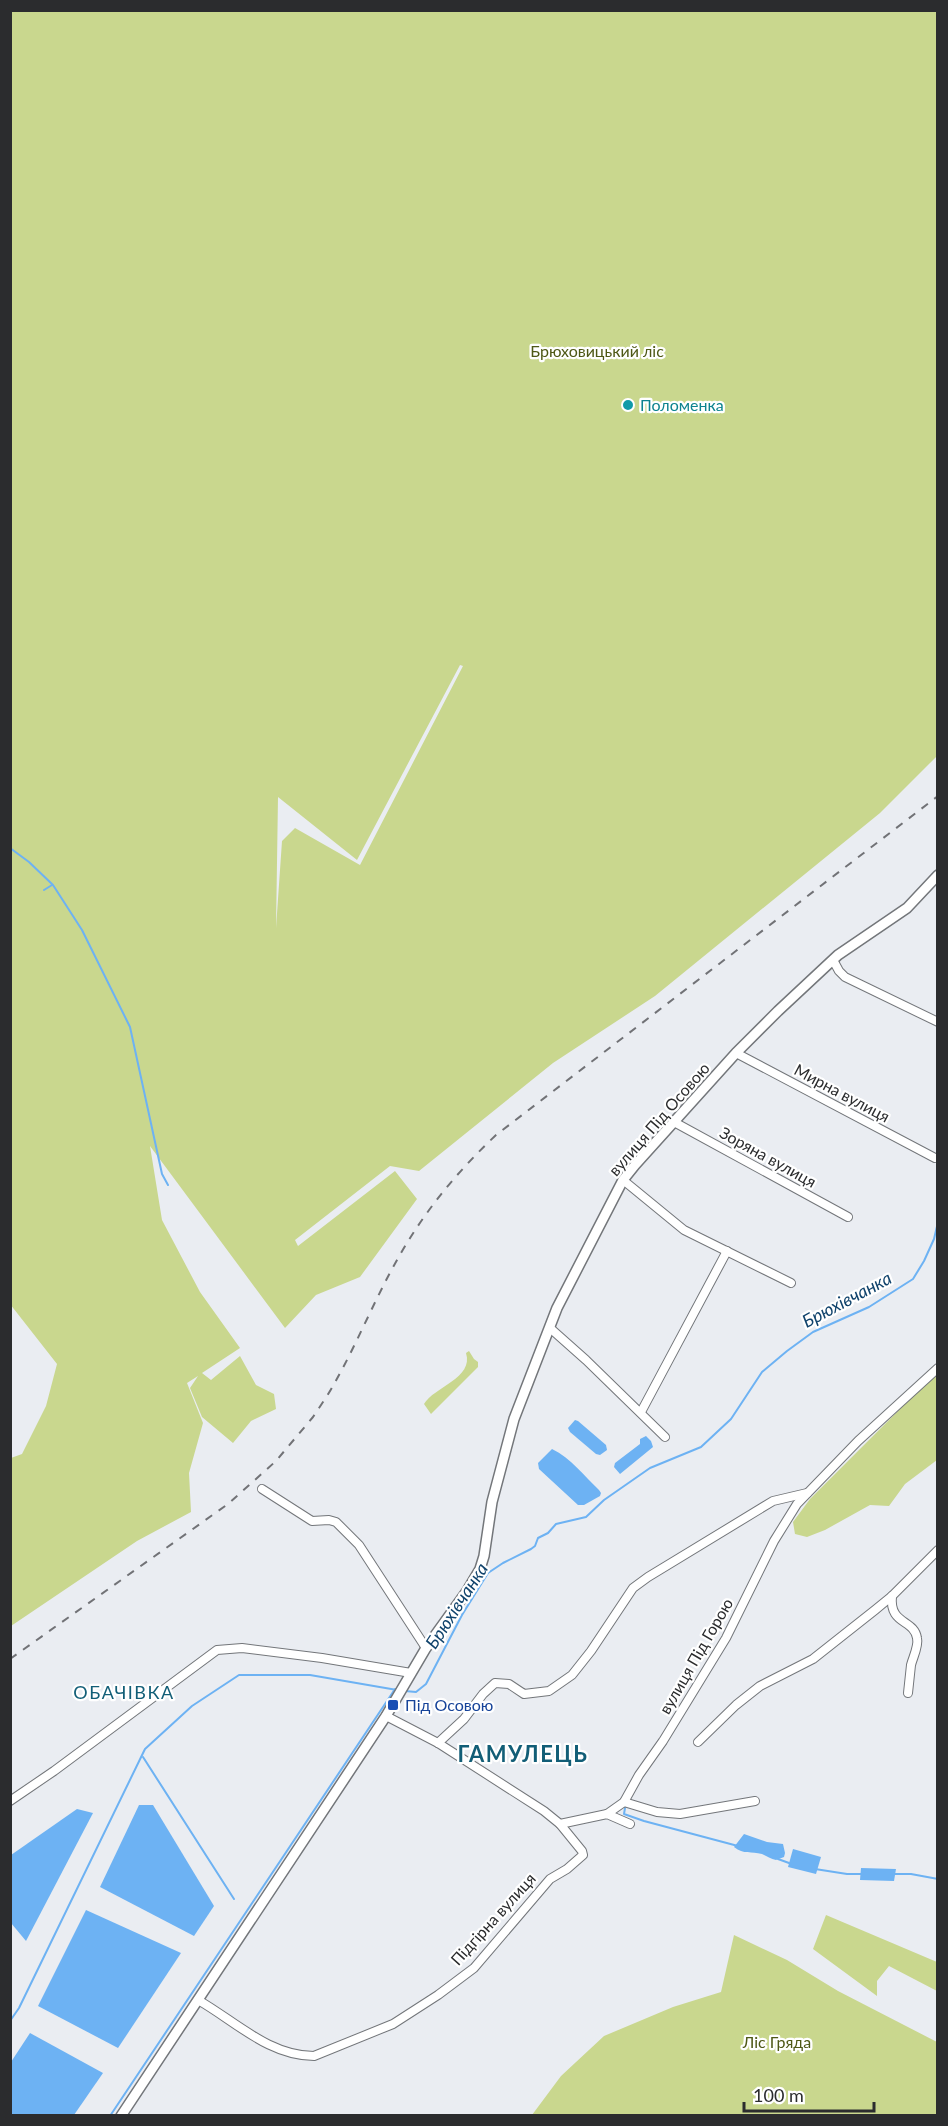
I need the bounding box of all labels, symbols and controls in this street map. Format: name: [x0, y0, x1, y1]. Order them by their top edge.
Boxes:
park label: Брюховицький ліс: [530, 341, 664, 360]
place label: Поломенка: [640, 395, 724, 414]
marker: Поломенка: [621, 398, 635, 412]
street label: вулиця Під Осовою: [604, 1058, 713, 1179]
street label: Мирна вулиця: [791, 1059, 893, 1126]
street label: Зоряна вулиця: [717, 1122, 820, 1191]
water label: Брюхівчанка: [798, 1266, 895, 1332]
water label: Брюхівчанка: [420, 1558, 492, 1653]
street label: вулиця Під Горою: [655, 1595, 736, 1717]
district label: ОБАЧІВКА: [73, 1681, 175, 1703]
place label: Під Осовою: [405, 1695, 493, 1714]
marker: Під Осовою: [386, 1698, 400, 1712]
district label: ГАМУЛЕЦЬ: [458, 1740, 588, 1767]
street label: Підгірна вулиця: [446, 1869, 539, 1969]
park label: Ліс Гряда: [742, 2032, 811, 2051]
scale bar: [744, 2075, 874, 2113]
text: 100 m: [753, 2084, 804, 2106]

